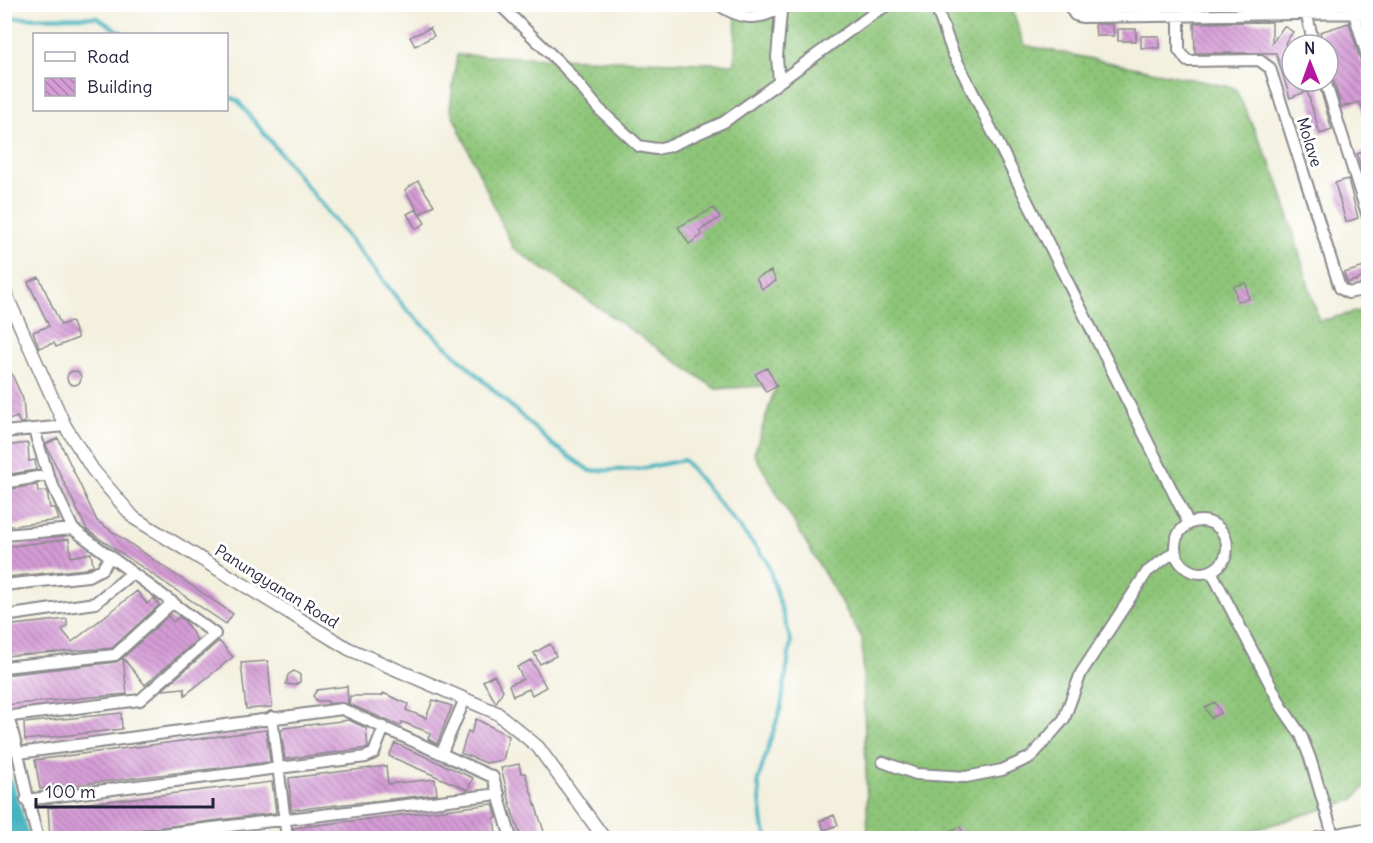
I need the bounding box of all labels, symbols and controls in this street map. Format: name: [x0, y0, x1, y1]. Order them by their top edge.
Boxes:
legend: [33, 33, 228, 111]
north arrow: [1280, 33, 1340, 93]
text: N: [1304, 38, 1315, 58]
text: Road: [87, 45, 130, 68]
text: Building: [87, 75, 152, 98]
street label: Molave: [1293, 115, 1327, 169]
street label: Panungyanan Road: [211, 540, 343, 632]
scale bar: [36, 771, 213, 809]
text: 100 m: [45, 780, 96, 803]

